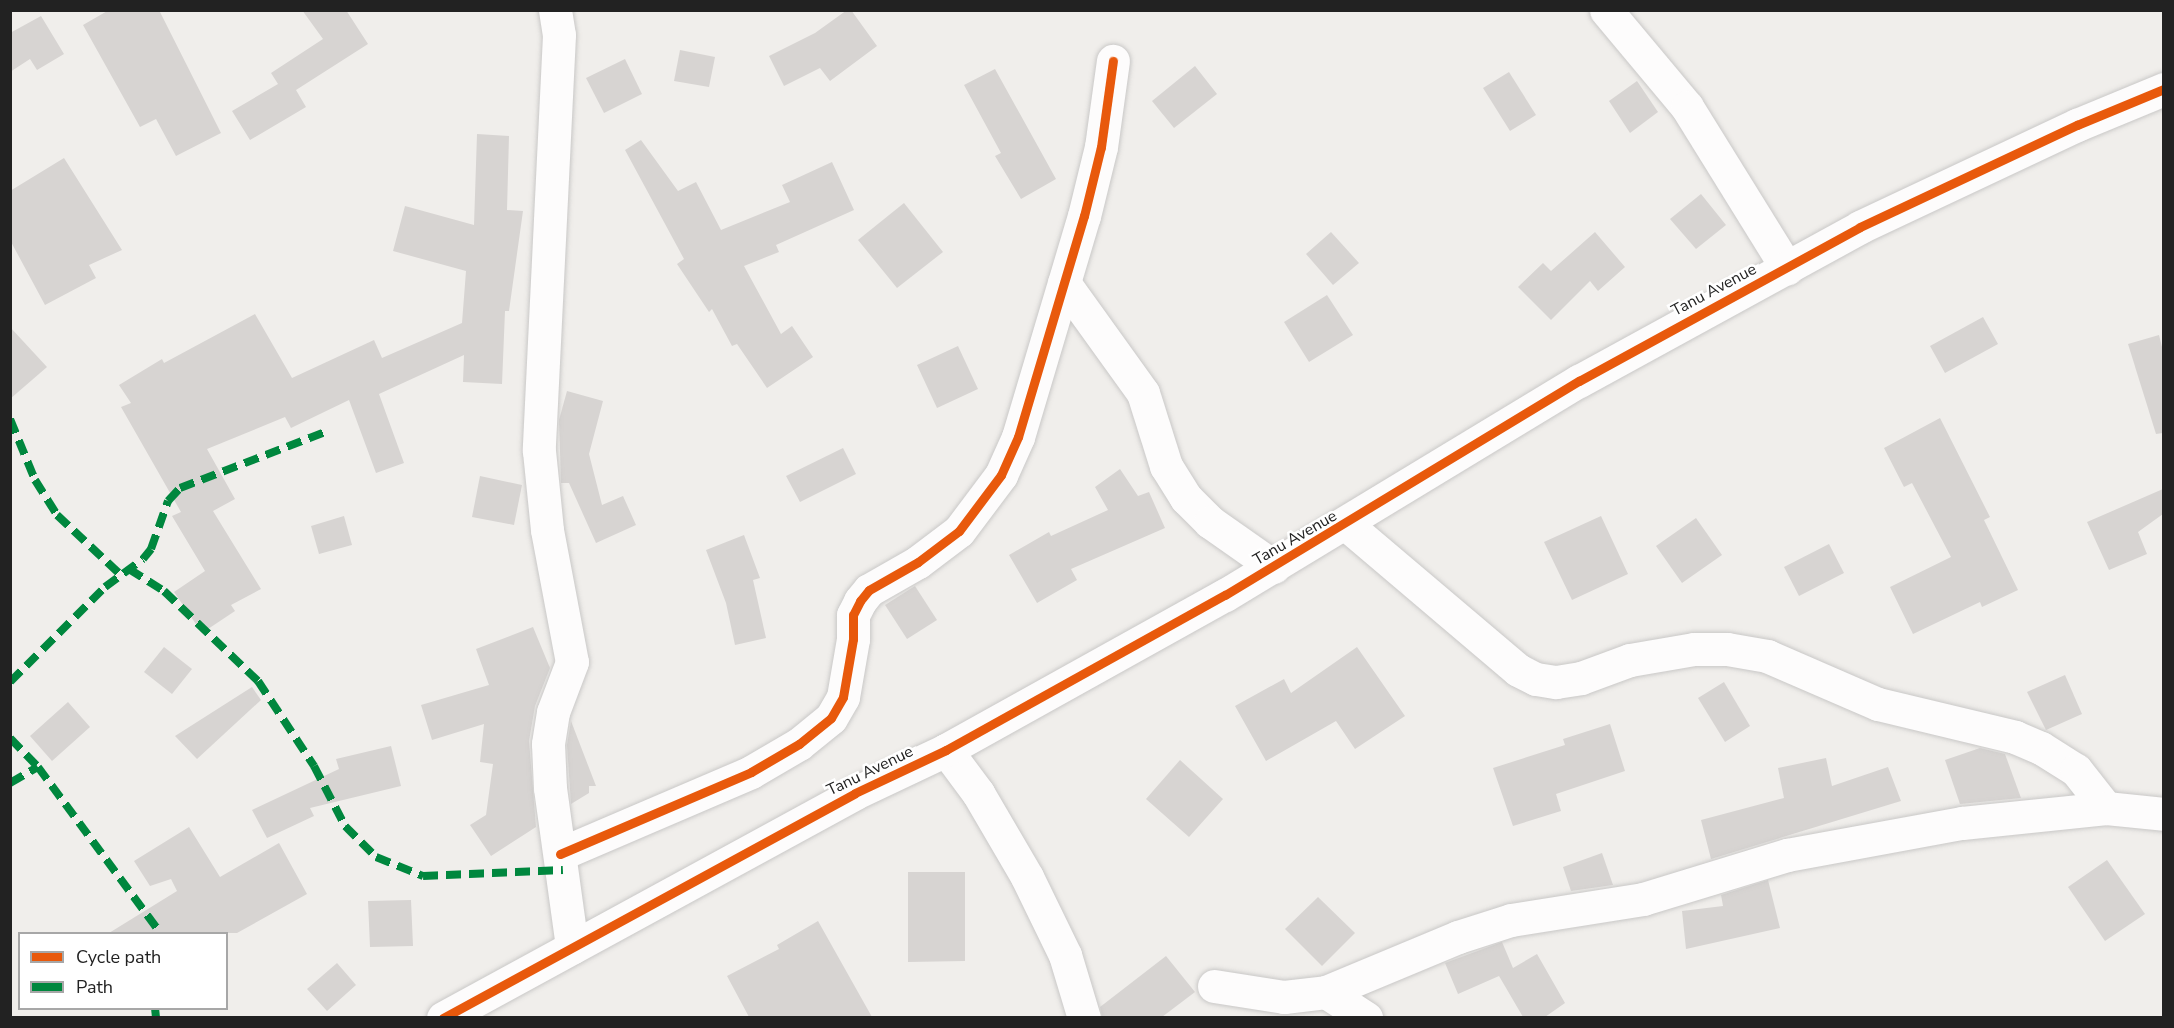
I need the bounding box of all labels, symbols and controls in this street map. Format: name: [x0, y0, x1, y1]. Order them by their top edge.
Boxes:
street label: Tanu Avenue: [1668, 260, 1760, 320]
street label: Tanu Avenue: [1250, 506, 1340, 570]
street label: Tanu Avenue: [824, 742, 916, 800]
legend: [18, 932, 228, 1010]
text: Cycle path: [76, 945, 161, 969]
text: Path: [76, 975, 113, 999]

